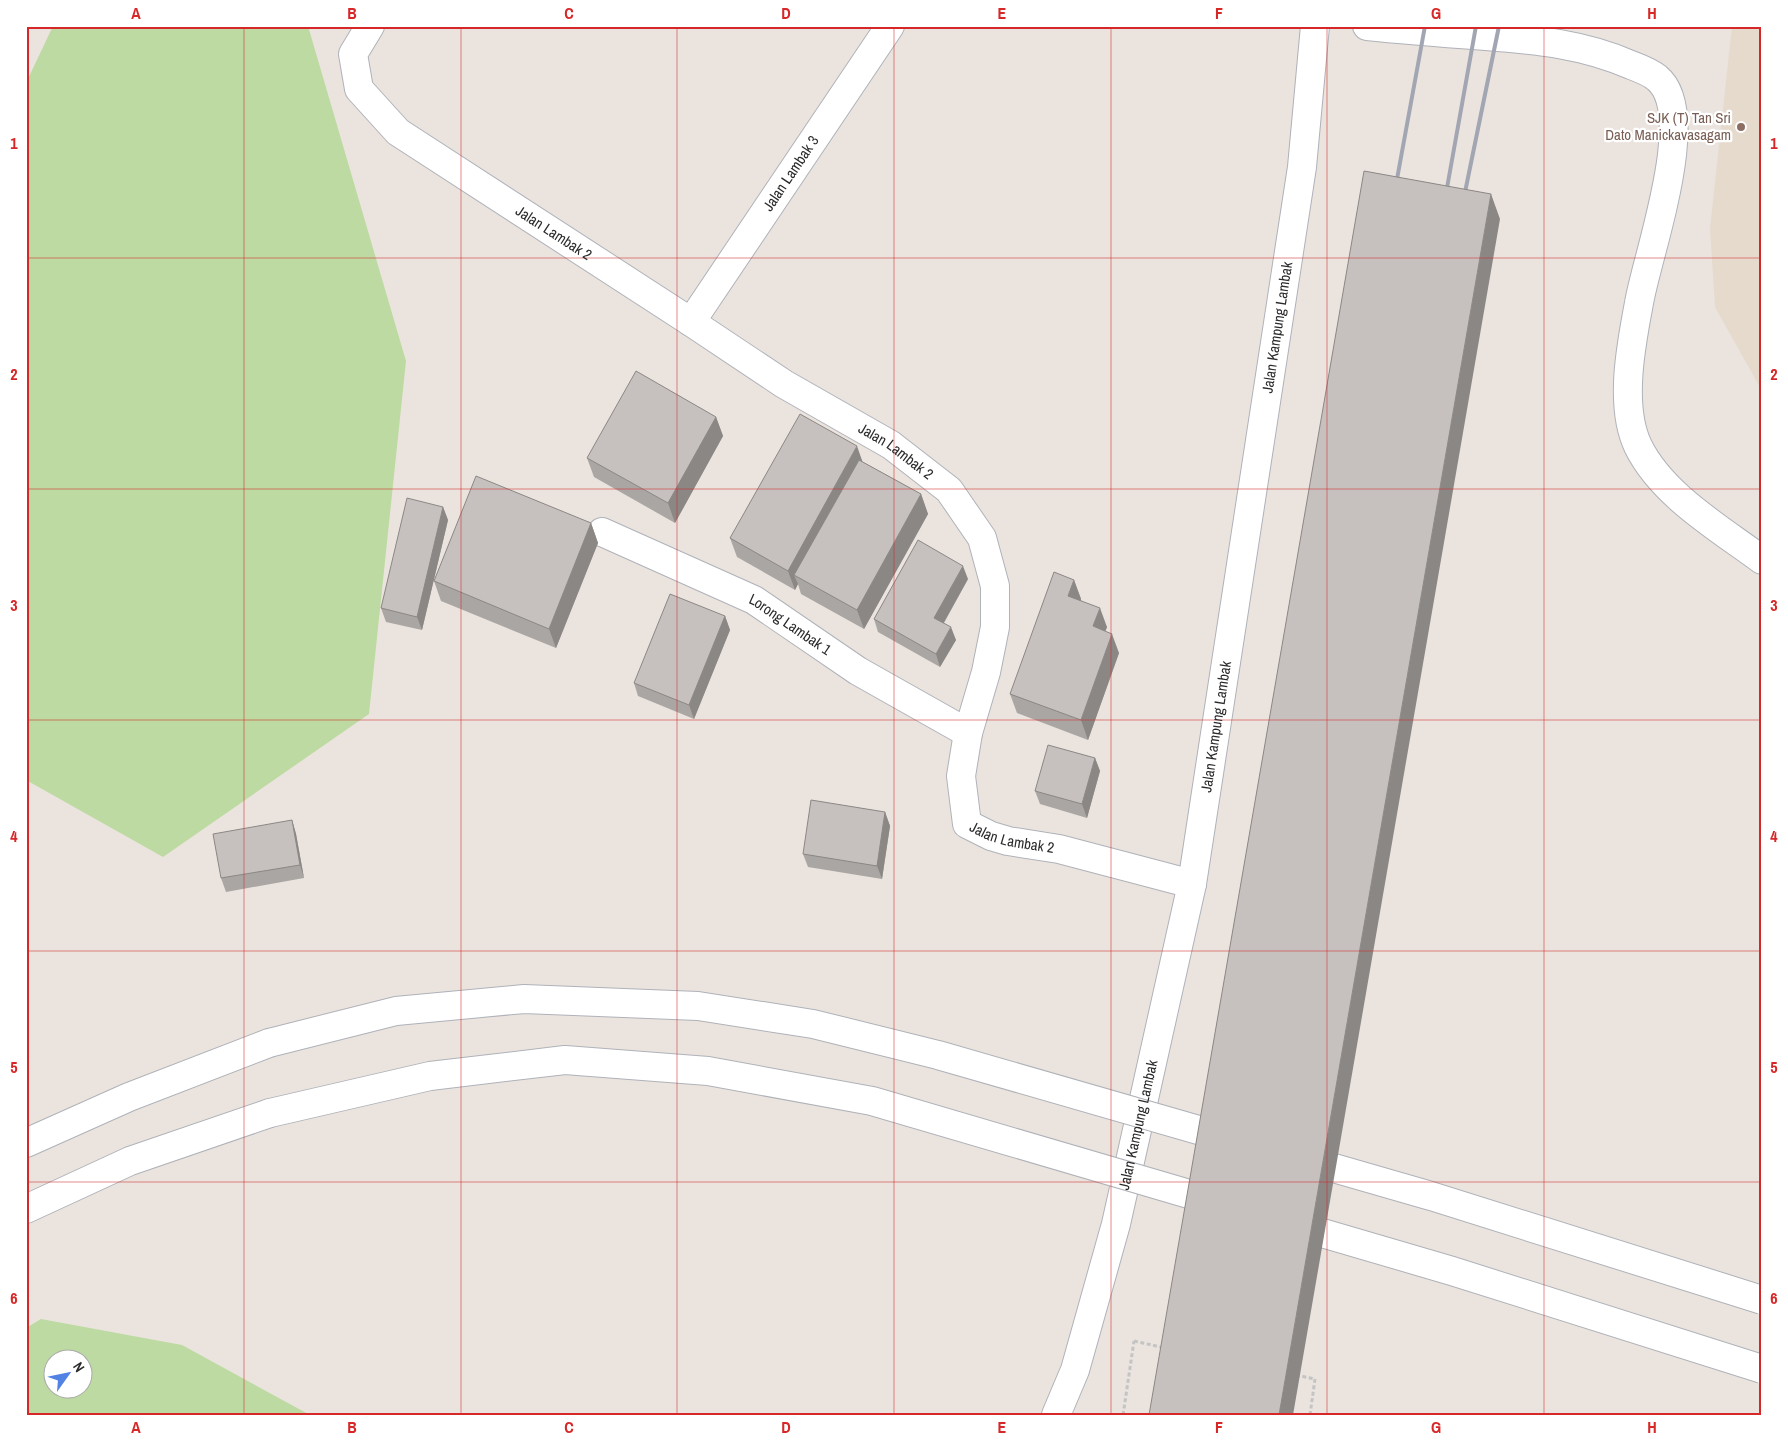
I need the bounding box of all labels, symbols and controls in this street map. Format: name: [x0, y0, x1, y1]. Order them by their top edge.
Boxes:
text: A: [131, 2, 141, 24]
text: B: [347, 2, 357, 24]
text: C: [564, 2, 574, 24]
text: D: [781, 2, 791, 24]
text: E: [998, 2, 1007, 24]
text: F: [1215, 2, 1223, 24]
text: G: [1431, 2, 1441, 24]
text: H: [1647, 2, 1657, 24]
place label: SJK (T) Tan Sri Dato Manickavasagam: [1605, 107, 1731, 145]
marker: SJK (T) Tan Sri Dato Manickavasagam: [1735, 121, 1747, 133]
street label: Jalan Lambak 3: [758, 131, 823, 215]
text: 1: [10, 132, 18, 154]
text: 1: [1770, 132, 1778, 154]
street label: Jalan Lambak 2: [512, 200, 596, 265]
street label: Jalan Kampung Lambak: [1256, 259, 1297, 395]
text: 2: [10, 363, 18, 385]
text: 2: [1770, 363, 1778, 385]
street label: Jalan Lambak 2: [855, 418, 938, 484]
street label: Lorong Lambak 1: [746, 588, 836, 660]
text: 3: [10, 594, 18, 616]
text: 3: [1770, 594, 1778, 616]
street label: Jalan Kampung Lambak: [1195, 659, 1236, 794]
street label: Jalan Lambak 2: [966, 816, 1056, 858]
text: 4: [10, 825, 18, 847]
text: 4: [1770, 825, 1778, 847]
text: 5: [10, 1056, 18, 1078]
text: 5: [1770, 1056, 1778, 1078]
street label: Jalan Kampung Lambak: [1113, 1057, 1163, 1192]
text: 6: [10, 1287, 18, 1309]
text: 6: [1770, 1287, 1778, 1309]
north arrow: [42, 1348, 92, 1398]
text: N: [69, 1359, 89, 1375]
text: A: [131, 1416, 141, 1438]
text: B: [347, 1416, 357, 1438]
text: C: [564, 1416, 574, 1438]
text: D: [781, 1416, 791, 1438]
text: E: [998, 1416, 1007, 1438]
text: F: [1215, 1416, 1223, 1438]
text: G: [1431, 1416, 1441, 1438]
text: H: [1647, 1416, 1657, 1438]

